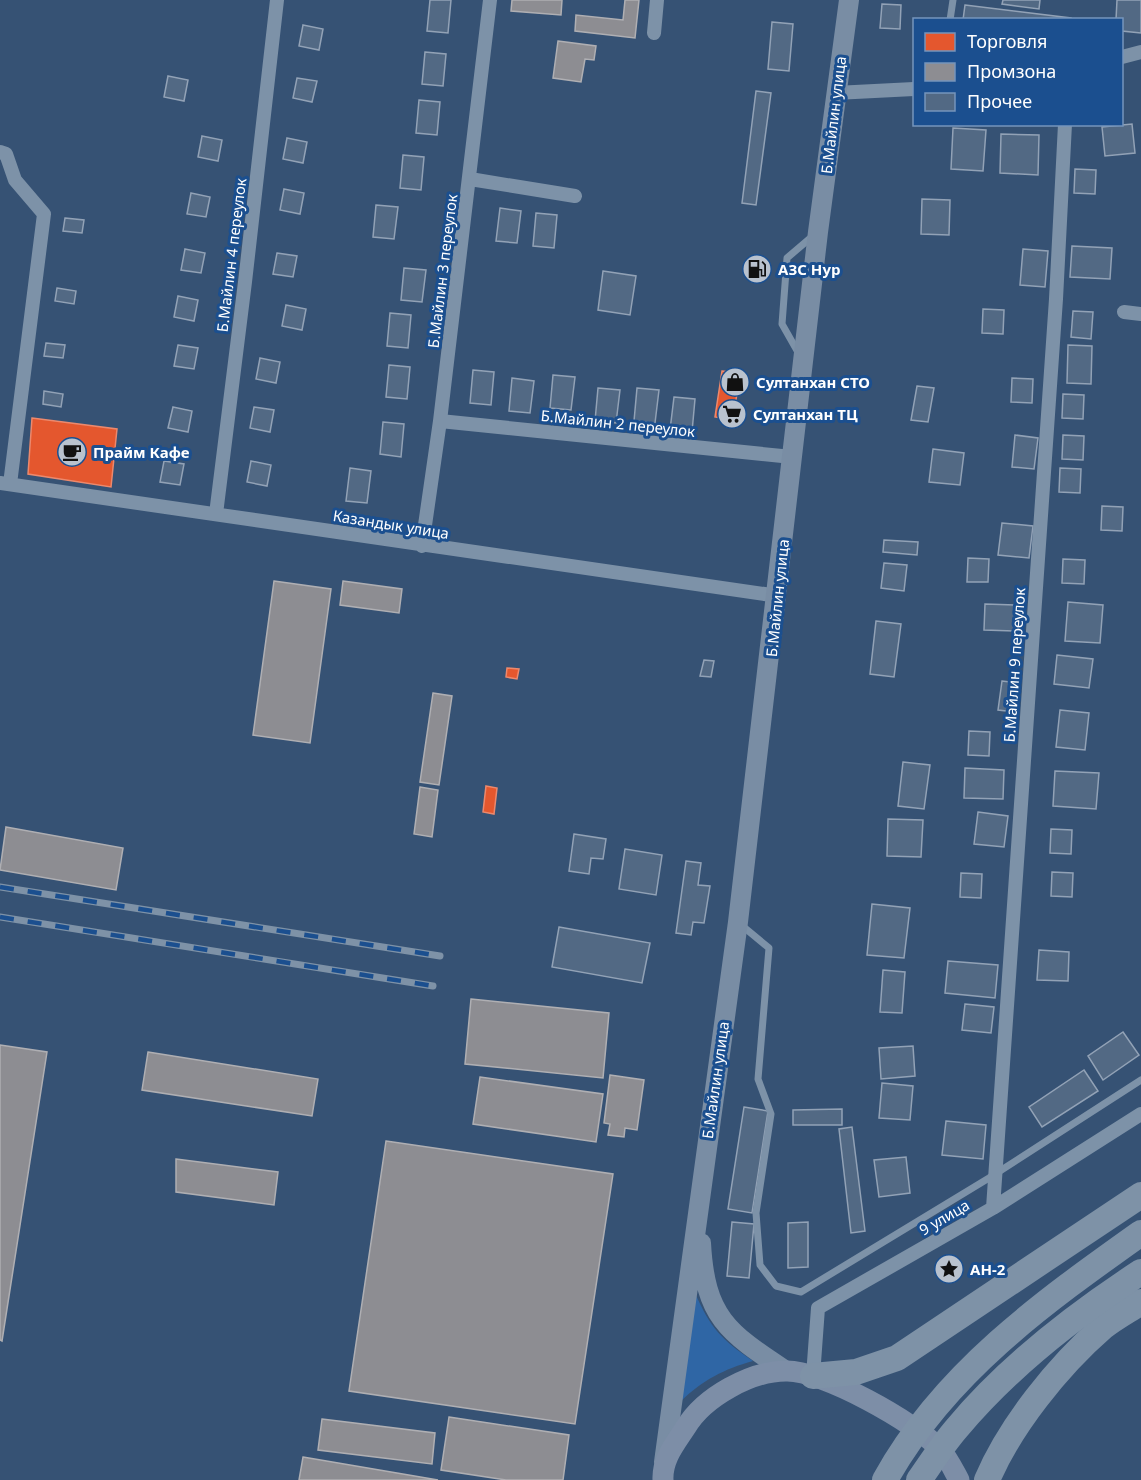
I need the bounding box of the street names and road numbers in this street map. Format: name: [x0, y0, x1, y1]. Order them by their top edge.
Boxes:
street label: Б.Майлин улица: [816, 55, 850, 175]
street label: Б.Майлин 4 переулок: [212, 177, 250, 333]
street label: Б.Майлин 3 переулок: [423, 193, 461, 349]
street label: Б.Майлин 2 переулок: [540, 405, 696, 441]
street label: Казандык улица: [331, 505, 451, 543]
street label: Б.Майлин улица: [761, 538, 793, 658]
street label: Б.Майлин 9 переулок: [999, 587, 1029, 743]
street label: Б.Майлин улица: [697, 1020, 733, 1140]
street label: 9 улица: [915, 1195, 973, 1239]

